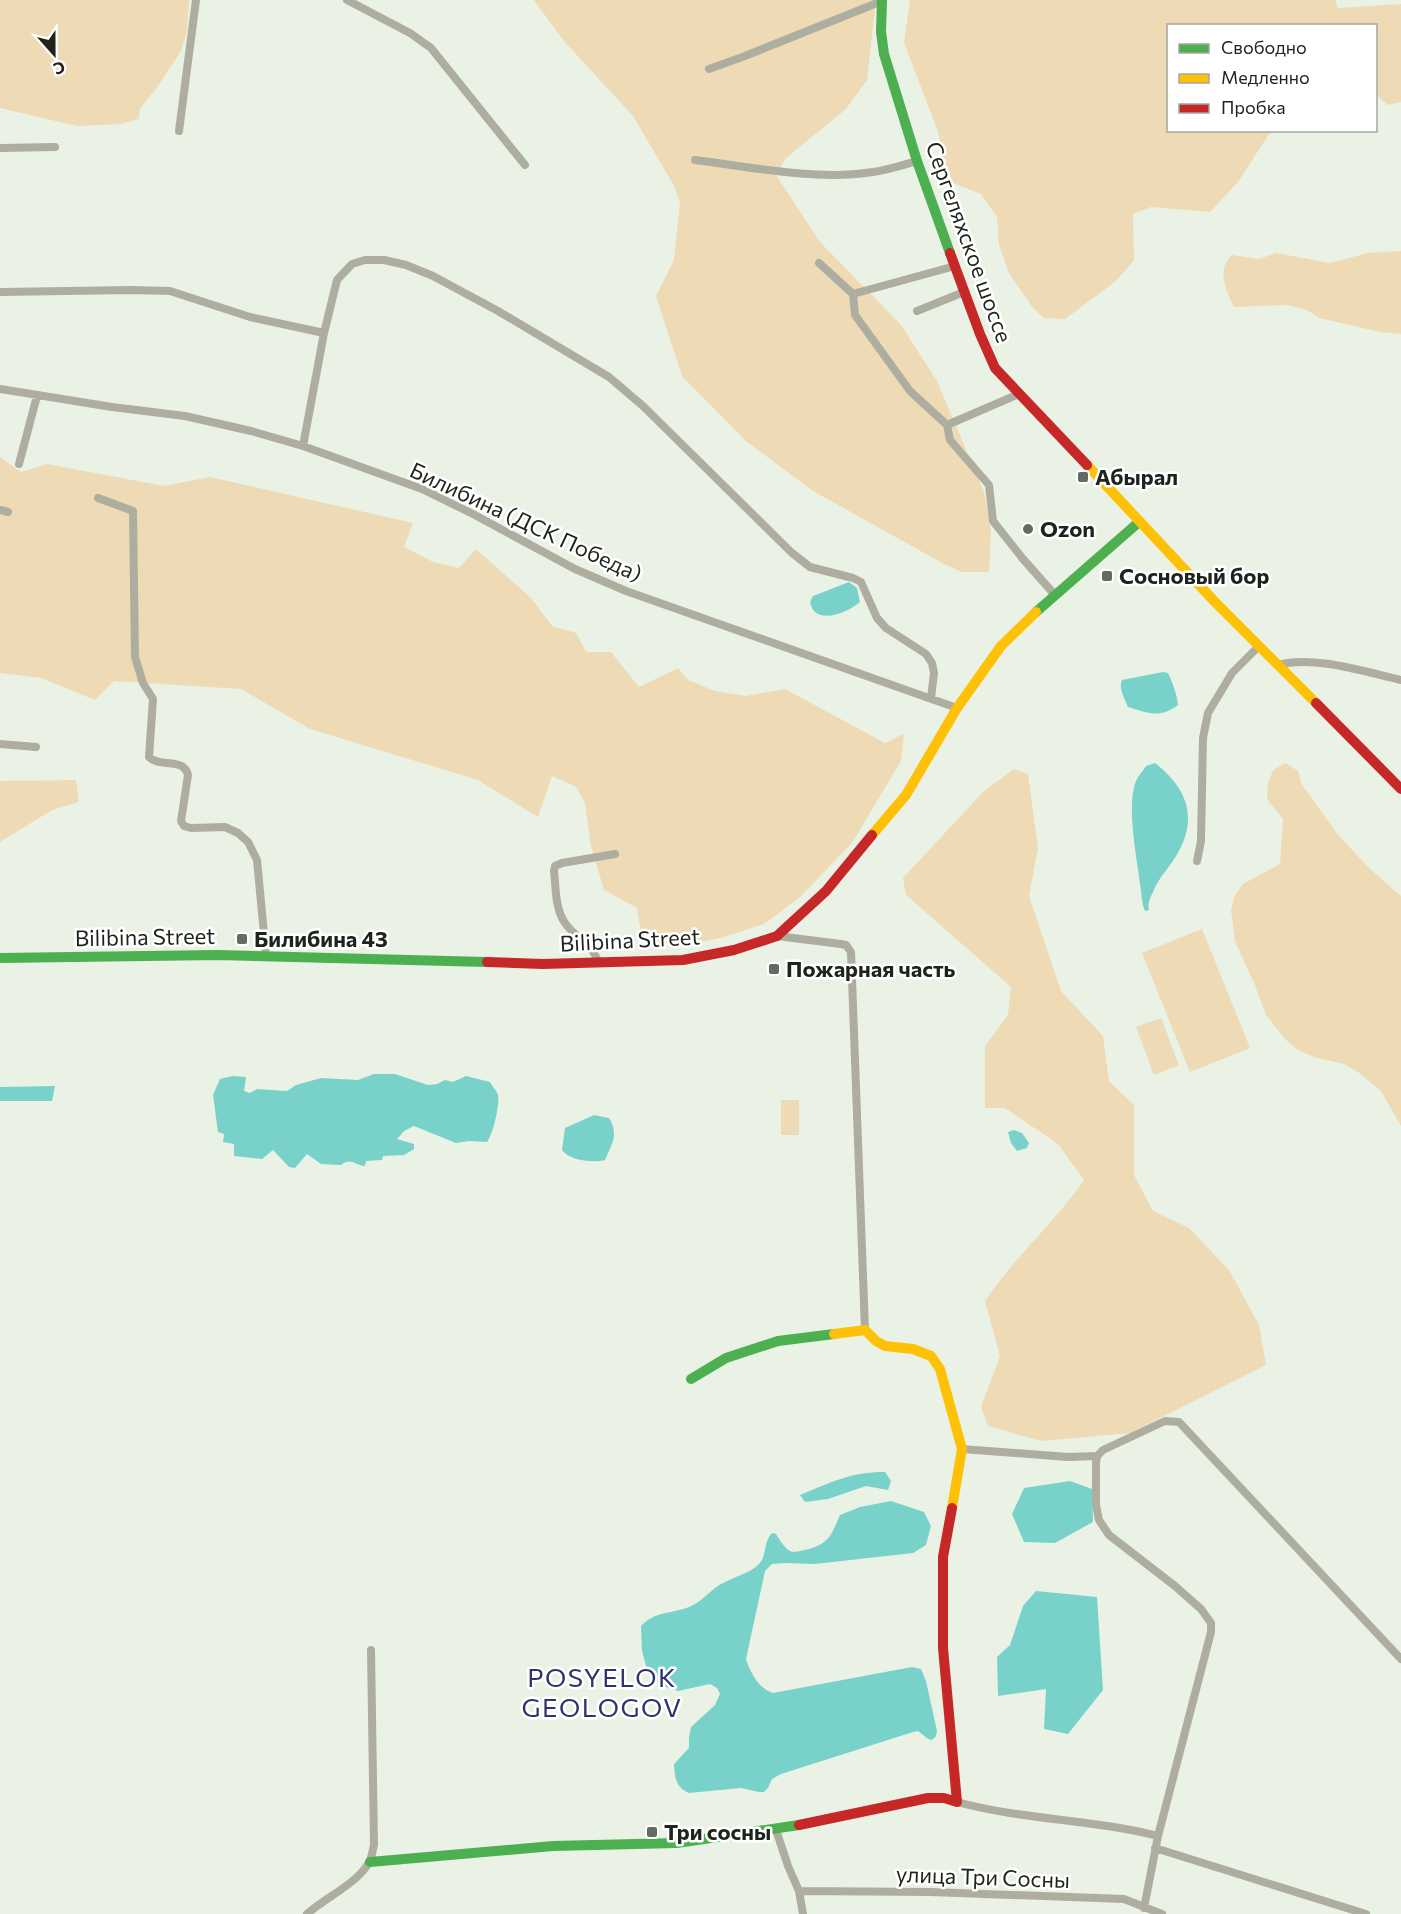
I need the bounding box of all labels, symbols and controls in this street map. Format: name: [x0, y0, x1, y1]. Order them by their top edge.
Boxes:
north arrow: [24, 24, 84, 84]
legend: [1167, 24, 1377, 132]
text: Свободно: [1221, 36, 1307, 58]
text: С: [51, 58, 68, 79]
text: Медленно: [1221, 66, 1310, 88]
text: Пробка: [1221, 96, 1286, 118]
street label: Сергеляхское шоссе: [921, 138, 1018, 346]
street label: Билибина (ДСК Победа): [406, 456, 647, 587]
place label: Абырал: [1095, 463, 1178, 490]
marker: Абырал: [1076, 470, 1090, 484]
place label: Ozon: [1040, 515, 1095, 542]
marker: Ozon: [1021, 522, 1035, 536]
place label: Сосновый бор: [1119, 562, 1269, 589]
marker: Сосновый бор: [1100, 569, 1114, 583]
street label: Bilibina Street: [75, 922, 215, 951]
street label: Bilibina Street: [559, 922, 701, 957]
place label: Билибина 43: [254, 925, 388, 952]
marker: Билибина 43: [235, 932, 249, 946]
place label: Пожарная часть: [786, 955, 955, 982]
marker: Пожарная часть: [767, 962, 781, 976]
district label: POSYELOK GEOLOGOV: [522, 1661, 682, 1722]
place label: Три сосны: [664, 1818, 771, 1845]
marker: Три сосны: [645, 1825, 659, 1839]
street label: улица Три Сосны: [896, 1860, 1070, 1893]

